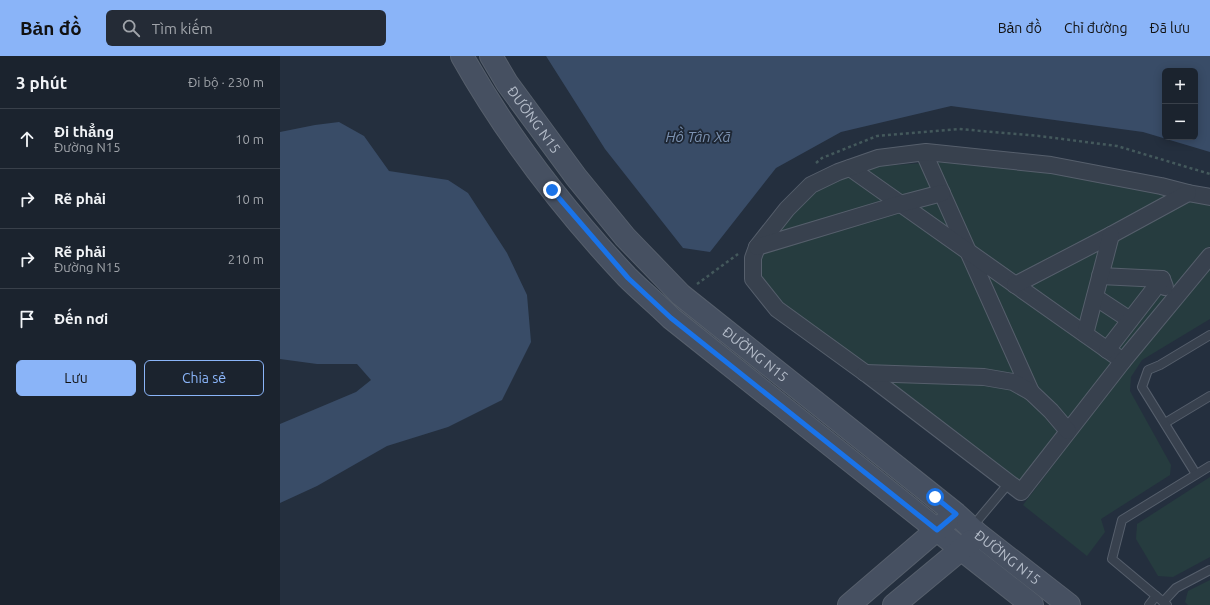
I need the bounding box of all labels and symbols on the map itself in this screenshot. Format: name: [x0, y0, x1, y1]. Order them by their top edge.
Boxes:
street label: ĐƯỜNG N15: [504, 83, 564, 156]
water label: Hồ Tân Xã: [665, 126, 731, 145]
route end: [543, 181, 561, 199]
street label: ĐƯỜNG N15: [719, 323, 791, 385]
route start: [926, 488, 944, 506]
street label: ĐƯỜNG N15: [971, 527, 1044, 588]

